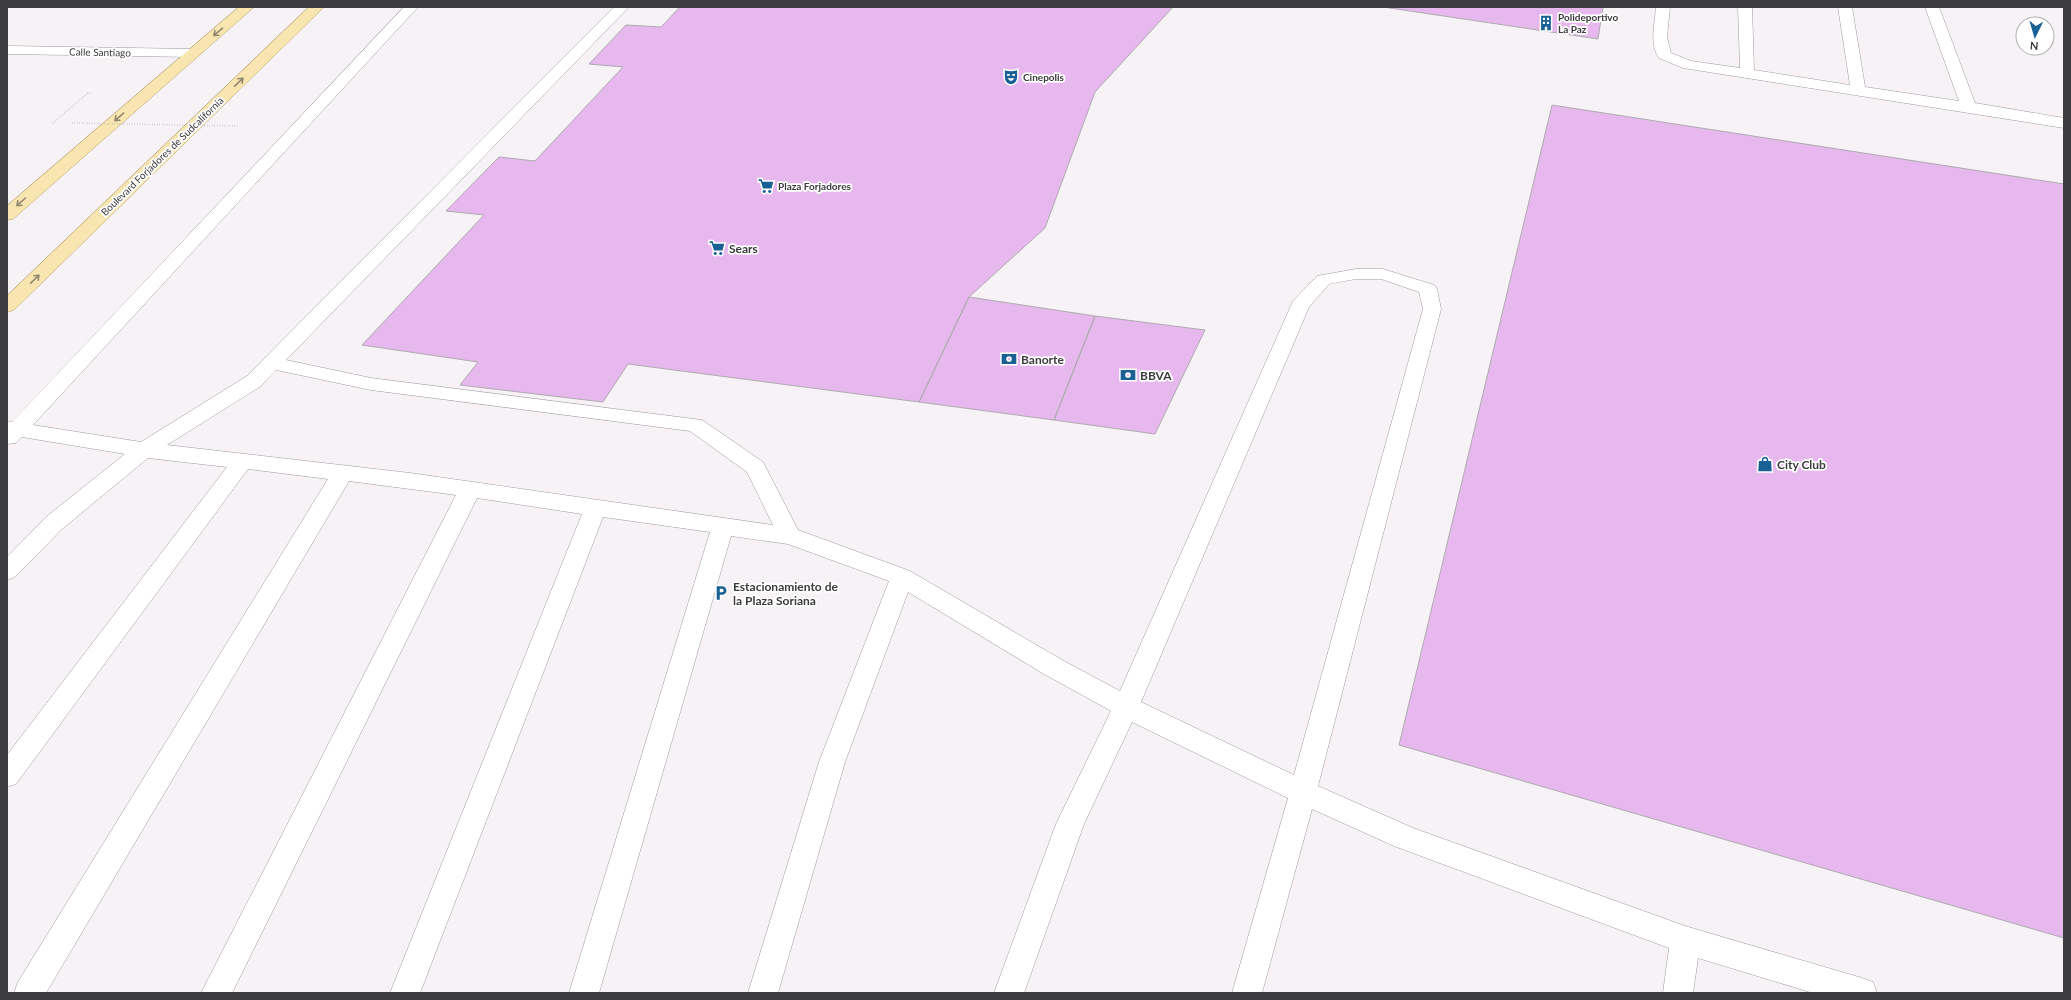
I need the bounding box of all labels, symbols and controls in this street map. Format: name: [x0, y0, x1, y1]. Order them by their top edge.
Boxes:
place label: Polideportivo La Paz: [1558, 11, 1618, 35]
building icon: Polideportivo La Paz: [1537, 14, 1555, 32]
north arrow: [2015, 16, 2055, 56]
one-way arrow: [212, 28, 223, 37]
text: N: [2029, 40, 2039, 53]
street label: Calle Santiago: [69, 45, 131, 59]
theatre icon: Cinepolis: [1002, 68, 1020, 86]
place label: Cinepolis: [1023, 71, 1065, 83]
one-way arrow: [234, 77, 244, 86]
street label: Boulevard Forjadores de Sudcalifornia: [98, 94, 226, 218]
one-way arrow: [114, 112, 124, 122]
supermarket icon: Plaza Forjadores: [757, 177, 775, 195]
place label: Plaza Forjadores: [778, 180, 851, 192]
one-way arrow: [16, 198, 26, 207]
supermarket icon: Sears: [708, 239, 726, 257]
place label: Sears: [729, 241, 758, 256]
one-way arrow: [30, 274, 40, 284]
bank icon: Banorte: [1000, 350, 1018, 368]
place label: Banorte: [1021, 352, 1064, 367]
bank icon: BBVA: [1119, 366, 1137, 384]
place label: BBVA: [1140, 368, 1172, 383]
shop icon: City Club: [1756, 455, 1774, 473]
place label: City Club: [1777, 457, 1826, 472]
place label: Estacionamiento de la Plaza Soriana: [733, 579, 838, 608]
parking icon: Estacionamiento de la Plaza Soriana: [712, 584, 730, 602]

